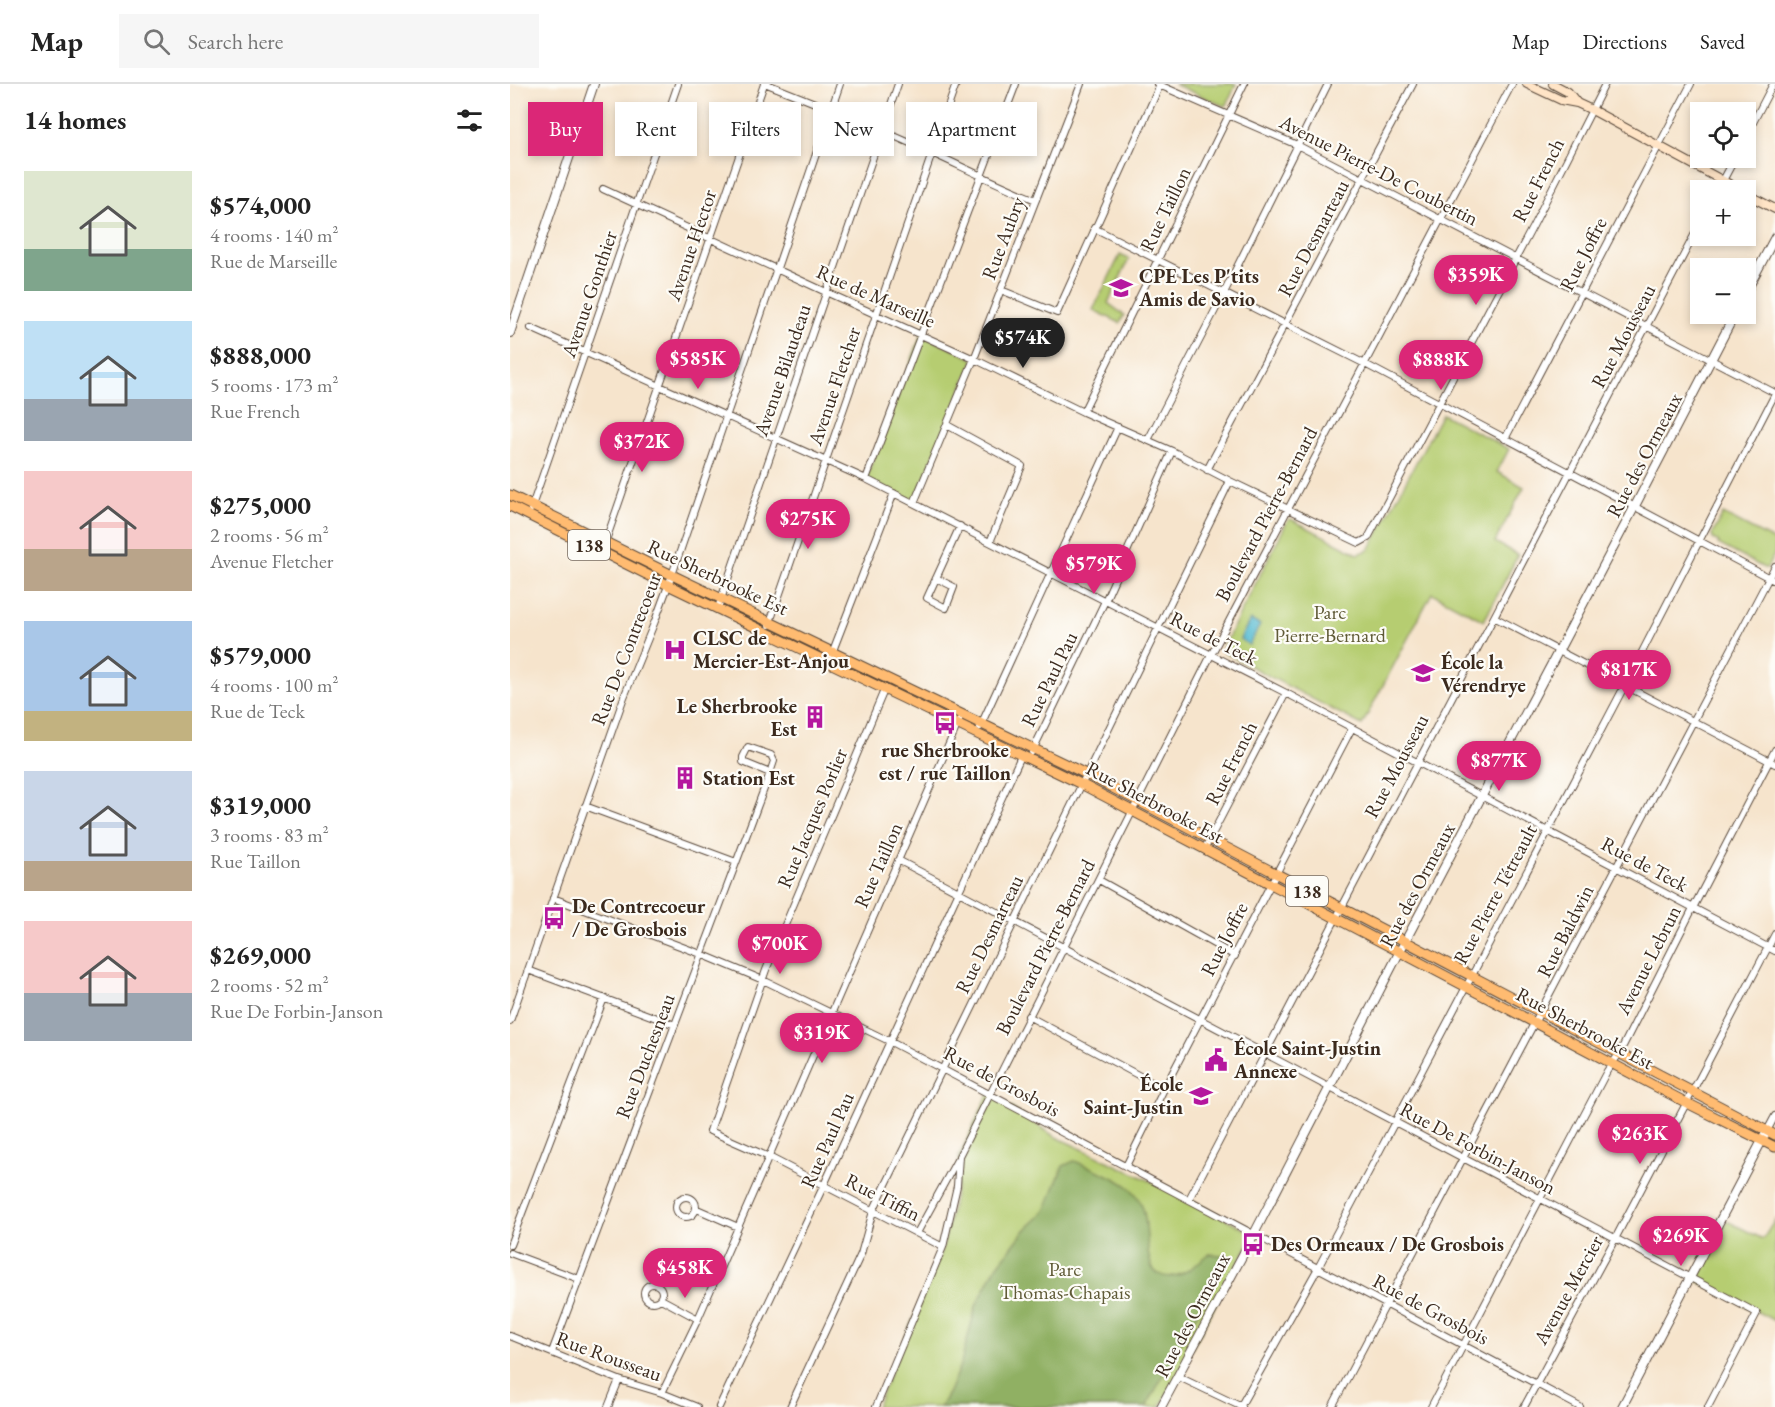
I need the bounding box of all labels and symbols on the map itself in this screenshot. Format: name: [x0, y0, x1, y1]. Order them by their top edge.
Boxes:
street label: Avenue Pierre-De Coubertin: [1274, 108, 1483, 232]
street label: Rue French: [1506, 134, 1570, 226]
street label: Rue Taillon: [1133, 162, 1197, 256]
street label: Rue Desmarteau: [1271, 175, 1355, 301]
street label: Avenue Hector: [659, 186, 722, 305]
street label: Rue Aubry: [975, 193, 1031, 283]
street label: Rue Joffre: [1553, 213, 1613, 295]
street label: Avenue Gonthier: [555, 227, 623, 362]
pin: $359K: [1434, 255, 1518, 306]
street label: Rue de Marseille: [813, 258, 940, 334]
place label: CPE Les P'tits Amis de Savio: [1138, 263, 1259, 312]
school or university icon: CPE Les P'tits Amis de Savio: [1108, 275, 1134, 301]
street label: Rue Mousseau: [1585, 279, 1661, 392]
street label: Avenue Bilaudeau: [747, 300, 817, 440]
pin: $574K: [981, 318, 1065, 369]
street label: Avenue Fletcher: [801, 323, 866, 450]
pin: $585K: [656, 339, 740, 390]
pin: $888K: [1399, 340, 1483, 391]
street label: Rue des Ormeaux: [1600, 388, 1688, 522]
street label: Boulevard Pierre-Bernard: [1209, 421, 1323, 606]
pin: $372K: [600, 422, 684, 473]
pin: $275K: [766, 499, 850, 550]
road number: 138: [568, 530, 610, 560]
street label: Rue Sherbrooke Est: [643, 533, 793, 621]
pin: $579K: [1052, 544, 1136, 595]
street label: Rue De Contrecoeur: [585, 569, 667, 729]
park label: Parc Pierre-Bernard: [1274, 599, 1387, 648]
street label: Rue de Teck: [1166, 605, 1263, 671]
place label: CLSC de Mercier-Est-Anjou: [693, 625, 849, 674]
street label: Rue Paul Pau: [1015, 627, 1083, 731]
hospital icon: CLSC de Mercier-Est-Anjou: [662, 637, 688, 663]
place label: École la Vérendrye: [1441, 649, 1526, 698]
pin: $817K: [1587, 650, 1671, 701]
school or university icon: École la Vérendrye: [1410, 660, 1436, 686]
place label: Le Sherbrooke Est: [677, 693, 797, 742]
building icon: Le Sherbrooke Est: [802, 704, 828, 730]
street label: Rue Mousseau: [1358, 709, 1434, 822]
bus stop icon: rue Sherbrooke est / rue Taillon: [932, 710, 958, 736]
street label: Rue French: [1199, 717, 1263, 809]
place label: rue Sherbrooke est / rue Taillon: [879, 737, 1011, 786]
pin: $877K: [1457, 741, 1541, 792]
street label: Rue Jacques Porlier: [771, 744, 853, 892]
street label: Rue Sherbrooke Est: [1082, 755, 1229, 850]
building icon: Station Est: [672, 765, 698, 791]
place label: Station Est: [703, 765, 795, 791]
street label: Rue Taillon: [848, 818, 909, 912]
street label: Rue des Ormeaux: [1373, 818, 1461, 952]
street label: Rue Pierre Tétreault: [1447, 819, 1543, 969]
street label: Rue de Teck: [1597, 830, 1694, 898]
street label: Boulevard Pierre-Bernard: [989, 854, 1101, 1039]
street label: Rue Desmarteau: [949, 870, 1029, 998]
road number: 138: [1286, 876, 1328, 906]
street label: Rue Baldwin: [1531, 880, 1600, 982]
place label: De Contrecoeur / De Grosbois: [572, 893, 706, 942]
street label: Rue Joffre: [1194, 898, 1254, 980]
street label: Avenue Lebrun: [1609, 901, 1687, 1020]
bus stop icon: De Contrecoeur / De Grosbois: [541, 905, 567, 931]
pin: $700K: [738, 924, 822, 975]
street label: Rue Sherbrooke Est: [1512, 981, 1659, 1076]
street label: Rue Duchesneau: [609, 989, 681, 1122]
pin: $319K: [780, 1013, 864, 1064]
place label: École Saint-Justin Annexe: [1233, 1035, 1381, 1084]
street label: Rue de Grosbois: [940, 1040, 1064, 1122]
public building icon: École Saint-Justin Annexe: [1203, 1047, 1229, 1073]
place label: École Saint-Justin: [1084, 1071, 1183, 1120]
school or university icon: École Saint-Justin: [1188, 1083, 1214, 1109]
street label: Rue Paul Pau: [794, 1087, 860, 1192]
street label: Rue De Forbin-Janson: [1395, 1096, 1561, 1200]
pin: $263K: [1598, 1114, 1682, 1165]
street label: Rue Tiffin: [841, 1167, 925, 1227]
pin: $269K: [1639, 1216, 1723, 1267]
street label: Avenue Mercier: [1527, 1230, 1609, 1350]
bus stop icon: Des Ormeaux / De Grosbois: [1240, 1231, 1266, 1257]
place label: Des Ormeaux / De Grosbois: [1271, 1231, 1504, 1257]
pin: $458K: [643, 1248, 727, 1299]
street label: Rue des Ormeaux: [1148, 1248, 1236, 1382]
park label: Parc Thomas-Chapais: [1000, 1256, 1130, 1305]
street label: Rue de Grosbois: [1369, 1268, 1493, 1350]
street label: Rue Rousseau: [553, 1325, 666, 1387]

